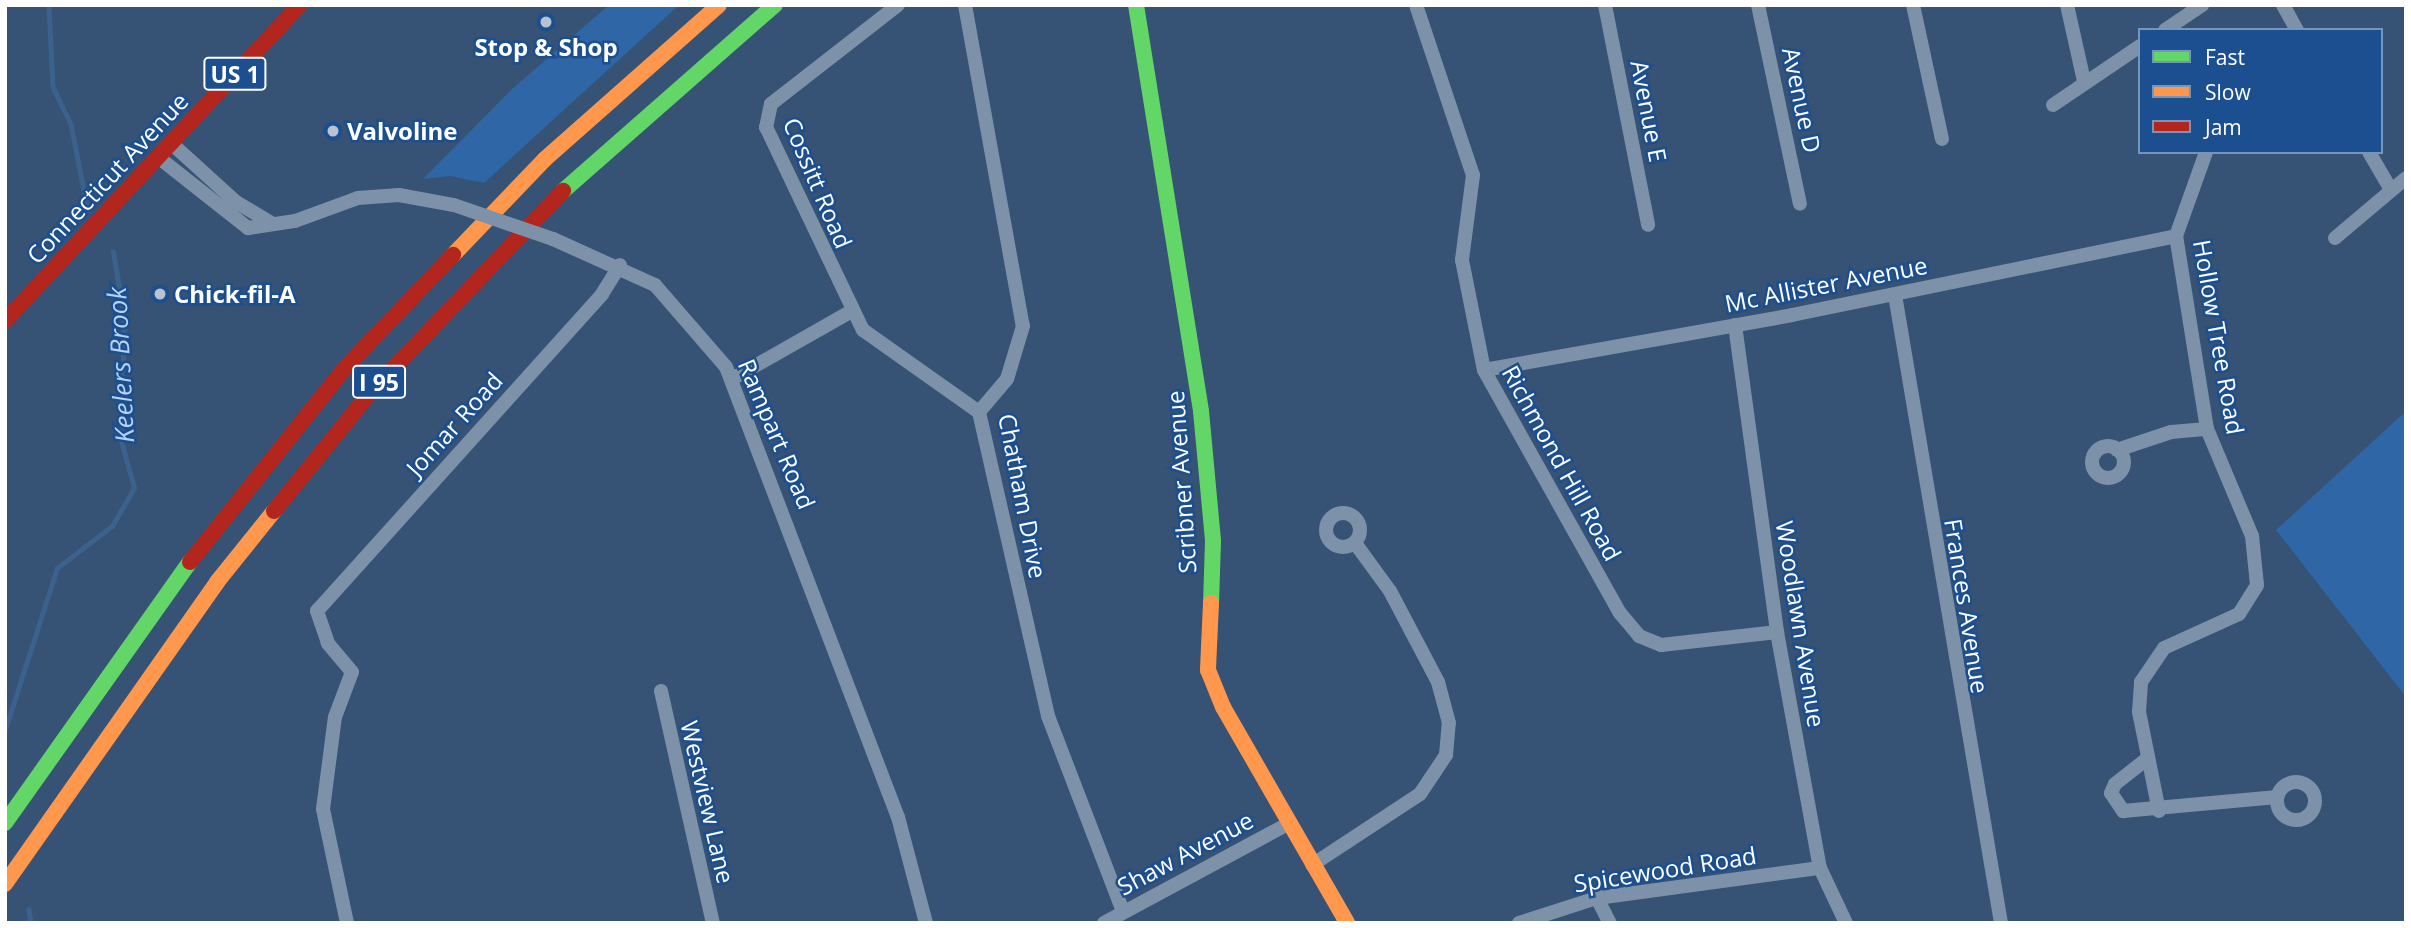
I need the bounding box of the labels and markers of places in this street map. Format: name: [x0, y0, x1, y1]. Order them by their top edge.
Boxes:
marker: Stop & Shop: [538, 14, 554, 30]
place label: Stop & Shop: [474, 33, 618, 61]
place label: Valvoline: [347, 117, 458, 145]
marker: Valvoline: [325, 123, 341, 139]
place label: Chick-fil-A: [174, 280, 296, 308]
marker: Chick-fil-A: [152, 286, 168, 302]

